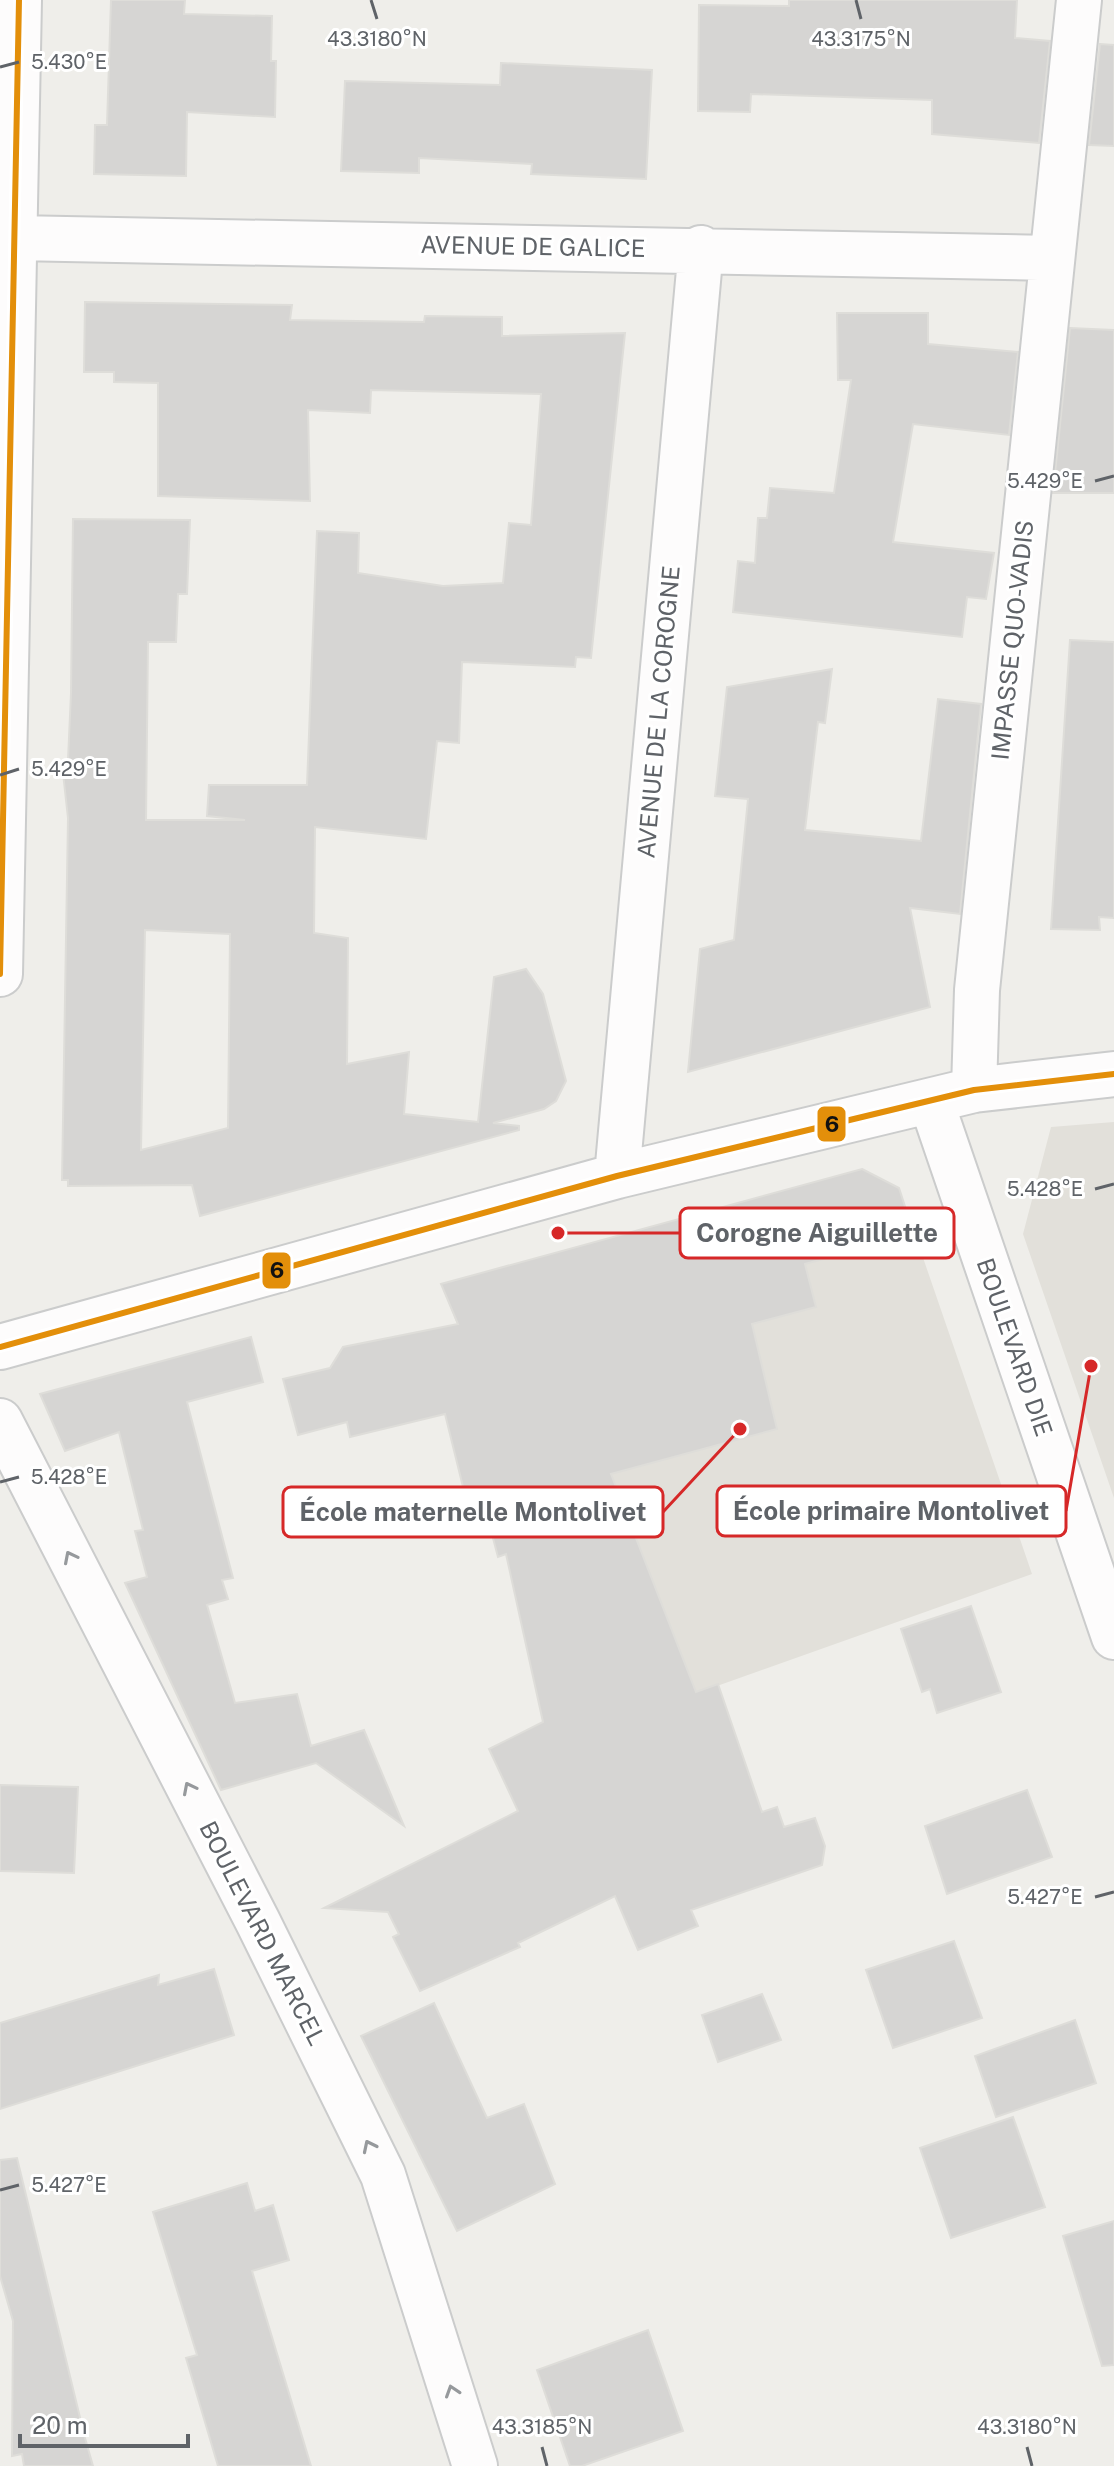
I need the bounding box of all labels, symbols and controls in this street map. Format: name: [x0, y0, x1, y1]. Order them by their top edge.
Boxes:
text: 43.3180°N: [327, 27, 427, 51]
text: 43.3175°N: [811, 27, 911, 51]
text: 5.430°E: [31, 50, 107, 74]
street label: AVENUE DE GALICE: [420, 230, 646, 262]
text: 5.429°E: [1007, 469, 1083, 493]
street label: IMPASSE QUO-VADIS: [985, 519, 1039, 761]
street label: AVENUE DE LA COROGNE: [631, 564, 685, 860]
text: 5.429°E: [31, 757, 107, 781]
line badge: 6: [816, 1105, 847, 1143]
text: 6: [825, 1111, 839, 1137]
text: 5.428°E: [1007, 1177, 1083, 1201]
callout: Corogne Aiguillette: [680, 1208, 954, 1258]
text: Corogne Aiguillette: [696, 1217, 938, 1248]
line badge: 6: [261, 1251, 292, 1290]
street label: BOULEVARD DIE: [971, 1254, 1059, 1440]
text: 6: [270, 1257, 284, 1283]
text: 5.428°E: [31, 1465, 107, 1489]
callout: École primaire Montolivet: [717, 1486, 1066, 1536]
callout: École maternelle Montolivet: [283, 1487, 663, 1537]
text: École primaire Montolivet: [733, 1495, 1049, 1526]
text: École maternelle Montolivet: [299, 1496, 647, 1527]
one-way arrow: [64, 1551, 80, 1565]
one-way arrow: [184, 1782, 199, 1797]
street label: BOULEVARD MARCEL: [194, 1816, 332, 2050]
text: 5.427°E: [1007, 1885, 1083, 1909]
one-way arrow: [363, 2139, 379, 2154]
text: 5.427°E: [31, 2173, 107, 2197]
one-way arrow: [446, 2385, 462, 2399]
scale bar: [20, 2398, 188, 2448]
text: 20 m: [32, 2411, 88, 2439]
text: 43.3185°N: [492, 2415, 592, 2439]
text: 43.3180°N: [977, 2415, 1077, 2439]

